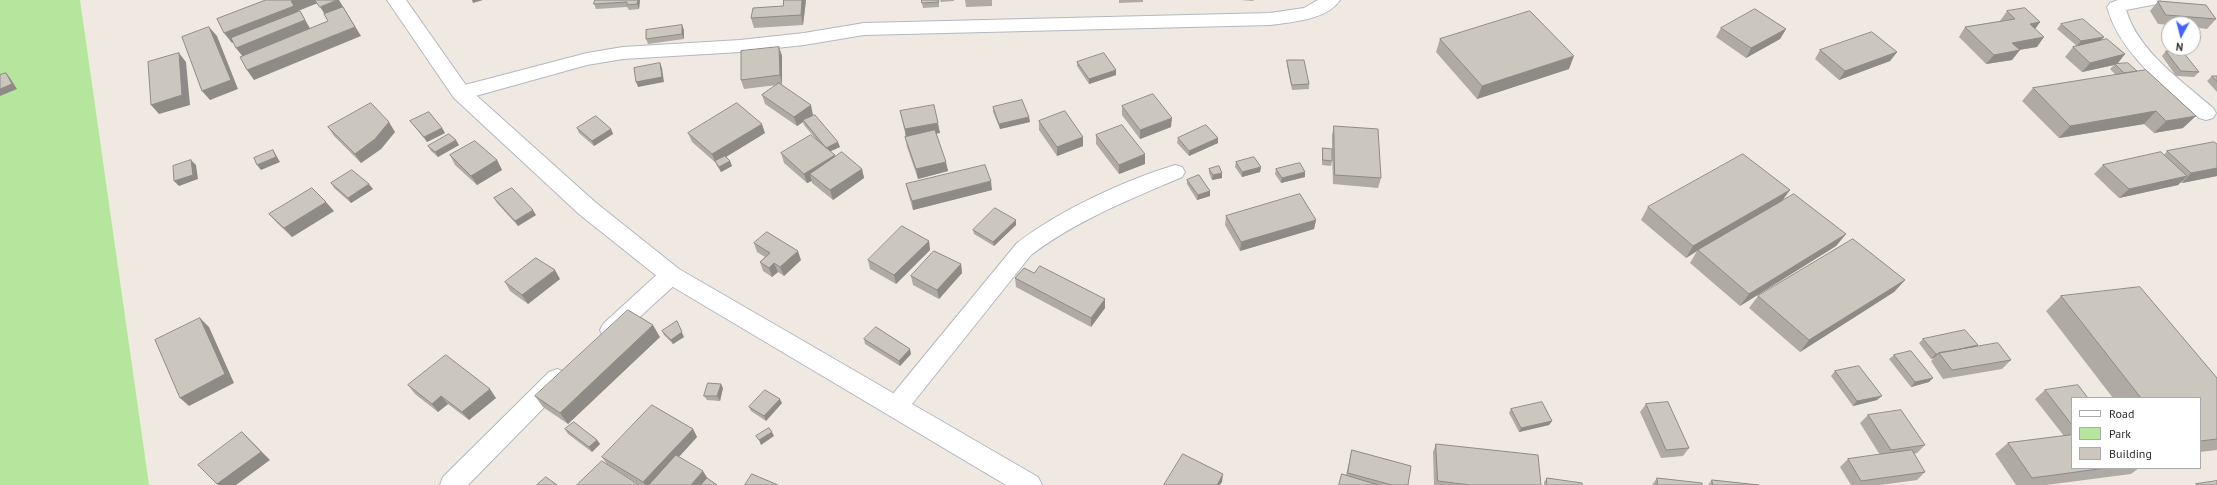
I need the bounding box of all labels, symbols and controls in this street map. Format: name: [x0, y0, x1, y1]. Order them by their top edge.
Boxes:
north arrow: [2161, 16, 2201, 56]
text: N: [2175, 40, 2184, 54]
legend: [2071, 397, 2201, 469]
text: Road: [2109, 406, 2134, 421]
text: Park: [2109, 426, 2131, 441]
text: Building: [2109, 446, 2152, 461]

